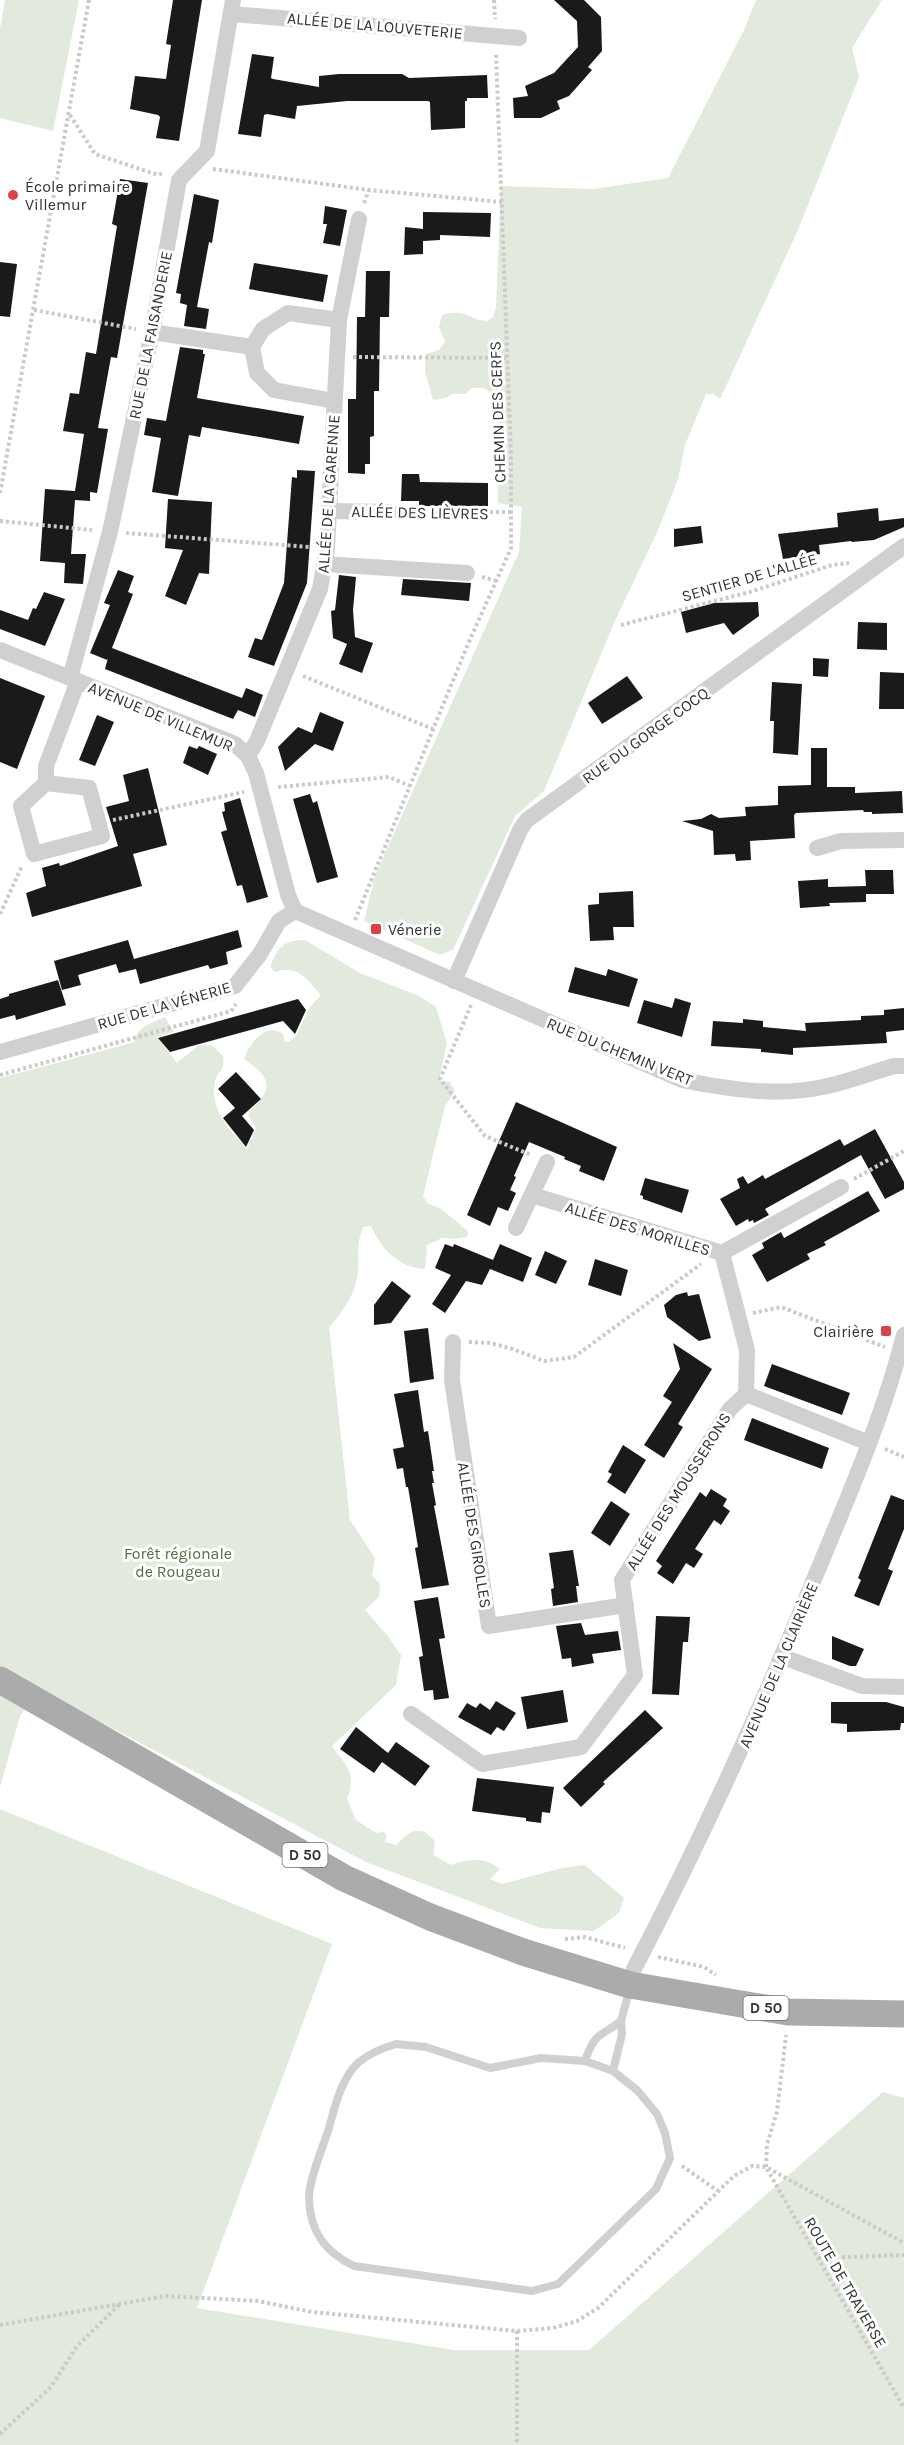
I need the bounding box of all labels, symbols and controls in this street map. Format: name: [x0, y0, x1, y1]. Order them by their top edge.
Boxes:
street label: ALLÉE DE LA LOUVETERIE: [286, 8, 464, 43]
place label: École primaire Villemur: [25, 177, 130, 214]
marker: École primaire Villemur: [6, 188, 20, 202]
street label: RUE DE LA FAISANDERIE: [125, 250, 176, 421]
street label: CHEMIN DES CERFS: [486, 341, 509, 483]
street label: ALLÉE DE LA GARENNE: [313, 414, 344, 574]
street label: ALLÉE DES LIÈVRES: [351, 502, 489, 523]
street label: SENTIER DE L'ALLÉE: [679, 549, 819, 606]
street label: AVENUE DE VILLEMUR: [86, 677, 236, 756]
street label: RUE DU GORGE COCQ: [578, 683, 712, 788]
place label: Vénerie: [388, 920, 441, 939]
marker: Vénerie: [369, 922, 383, 936]
street label: RUE DE LA VÉNERIE: [95, 977, 233, 1034]
street label: RUE DU CHEMIN VERT: [544, 1013, 696, 1089]
street label: ALLÉE DES MORILLES: [563, 1197, 713, 1260]
place label: Clairière: [813, 1322, 874, 1341]
marker: Clairière: [879, 1324, 893, 1338]
street label: ALLÉE DES MOUSSERONS: [622, 1409, 735, 1574]
street label: ALLÉE DES GIROLLES: [454, 1461, 495, 1609]
park label: Forêt régionale de Rougeau: [124, 1544, 232, 1581]
street label: AVENUE DE LA CLAIRIÈRE: [735, 1580, 822, 1751]
road number: D 50: [282, 1843, 328, 1867]
road number: D 50: [744, 1996, 789, 2020]
street label: ROUTE DE TRAVERSE: [800, 2214, 891, 2351]

